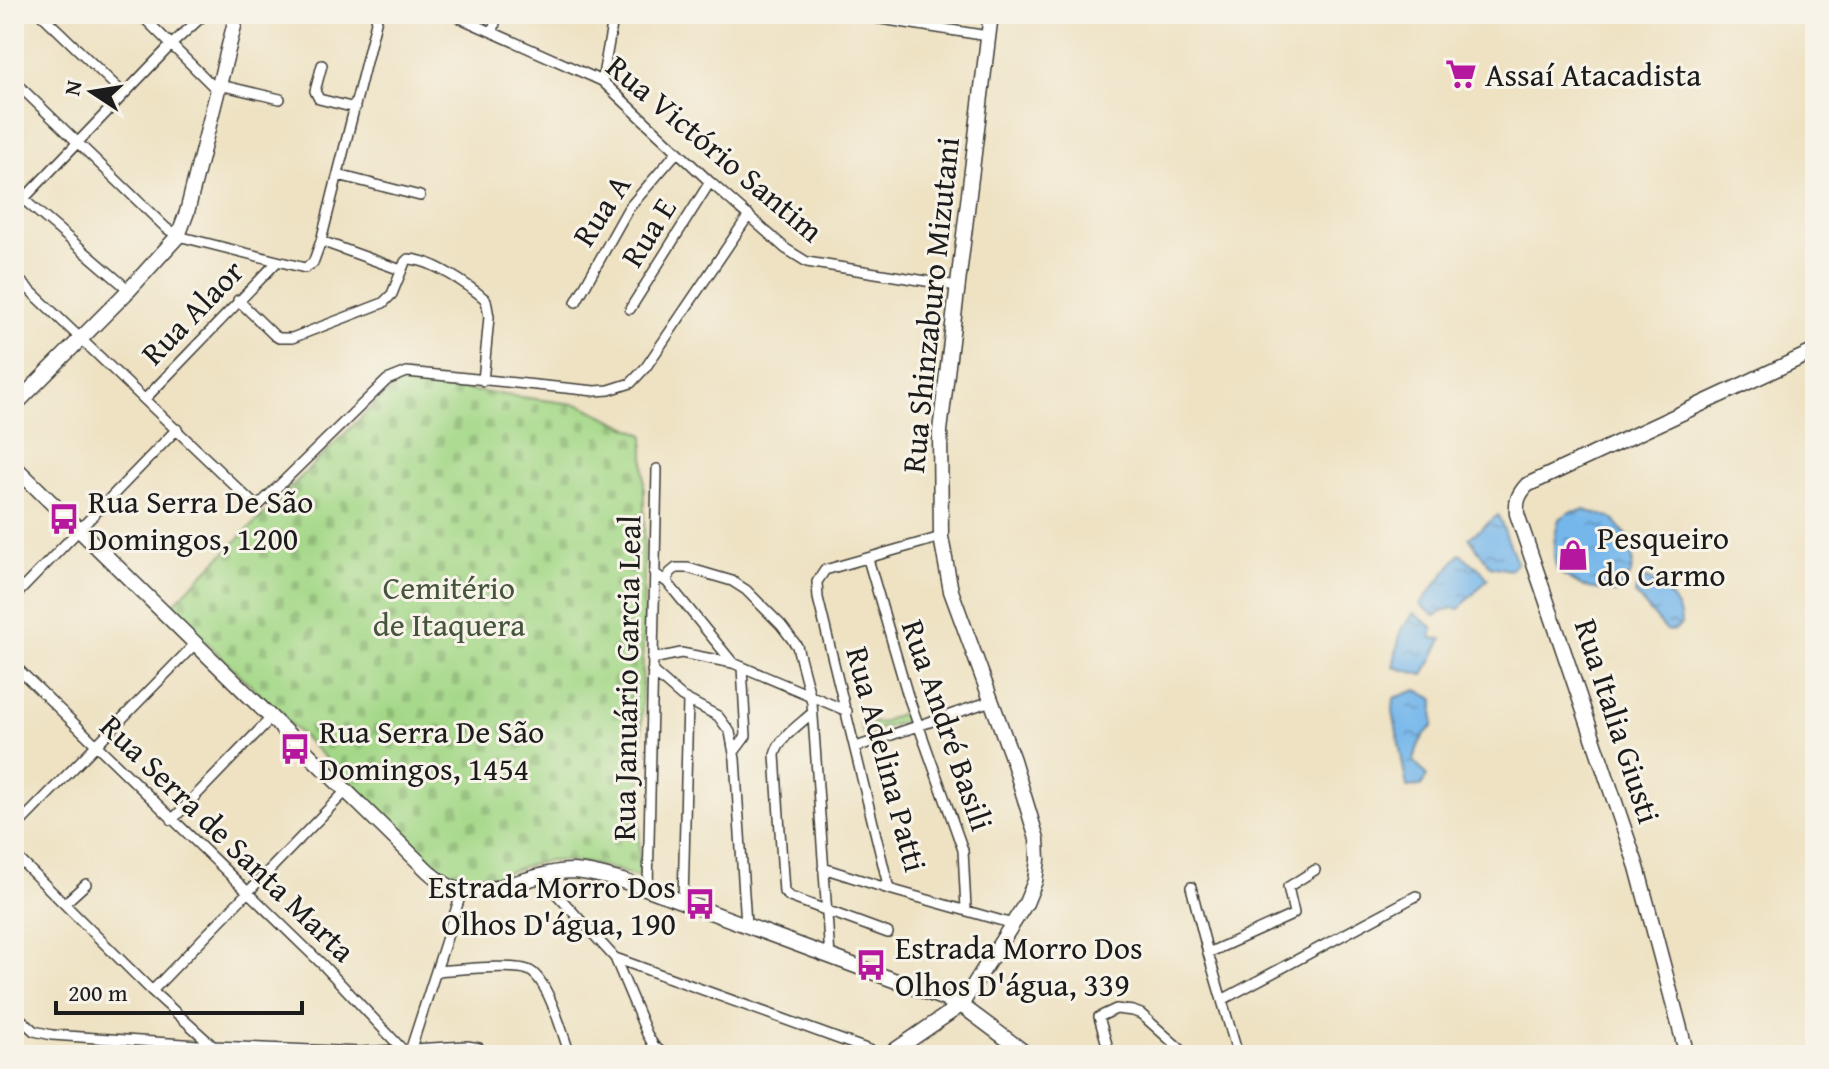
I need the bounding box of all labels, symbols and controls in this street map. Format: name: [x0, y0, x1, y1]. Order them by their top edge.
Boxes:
street label: Rua Victório Santim: [596, 43, 834, 253]
place label: Assaí Atacadista: [1485, 51, 1701, 98]
north arrow: [52, 52, 132, 132]
supermarket icon: Assaí Atacadista: [1444, 57, 1478, 91]
text: N: [55, 77, 90, 98]
street label: Rua Shinzaburo Mizutani: [889, 135, 971, 475]
street label: Rua A: [560, 164, 642, 255]
street label: Rua E: [608, 188, 688, 276]
street label: Rua Alaor: [130, 249, 254, 375]
place label: Rua Serra De São Domingos, 1200: [88, 478, 313, 562]
bus stop icon: Rua Serra De São Domingos, 1200: [47, 502, 81, 536]
place label: Pesqueiro do Carmo: [1597, 514, 1729, 598]
street label: Rua Januário Garcia Leal: [600, 515, 652, 841]
shop icon: Pesqueiro do Carmo: [1556, 538, 1590, 572]
park label: Cemitério de Itaquera: [373, 564, 525, 648]
street label: Rua André Basili: [890, 613, 1006, 837]
street label: Rua Italia Giusti: [1563, 613, 1673, 829]
street label: Rua Adelina Patti: [834, 641, 940, 877]
street label: Rua Serra de Santa Marta: [90, 703, 366, 973]
place label: Rua Serra De São Domingos, 1454: [319, 708, 544, 792]
bus stop icon: Rua Serra De São Domingos, 1454: [278, 732, 312, 766]
place label: Estrada Morro Dos Olhos D'água, 190: [428, 863, 676, 947]
bus stop icon: Estrada Morro Dos Olhos D'água, 190: [683, 887, 717, 921]
place label: Estrada Morro Dos Olhos D'água, 339: [895, 924, 1143, 1008]
bus stop icon: Estrada Morro Dos Olhos D'água, 339: [854, 948, 888, 982]
scale bar: [56, 965, 302, 1015]
text: 200 m: [68, 975, 128, 1010]

